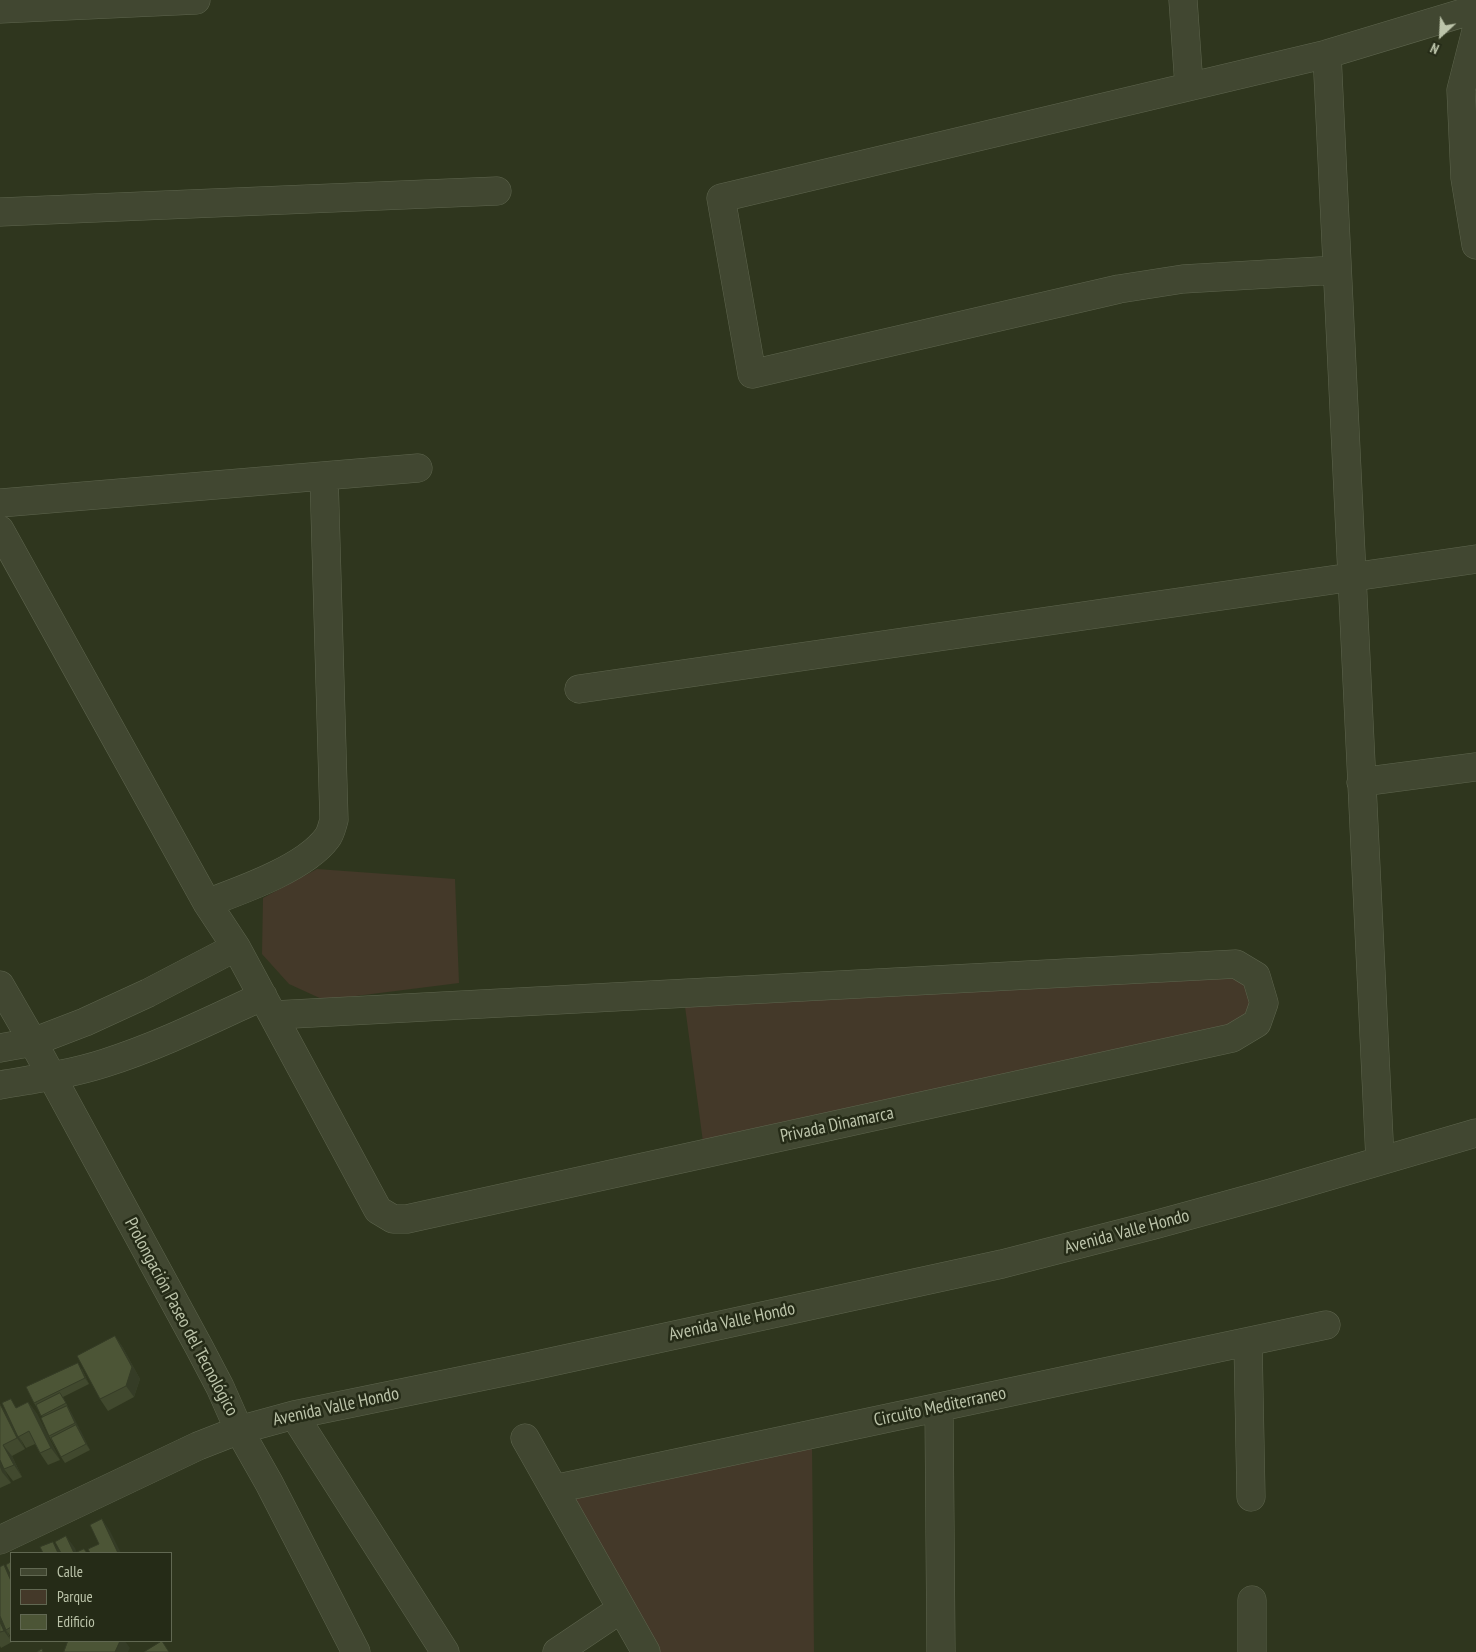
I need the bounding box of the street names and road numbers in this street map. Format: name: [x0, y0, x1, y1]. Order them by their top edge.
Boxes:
street label: Privada Dinamarca: [778, 1102, 896, 1148]
street label: Avenida Valle Hondo: [1062, 1205, 1192, 1259]
street label: Prolongación Paseo del Tecnológico: [120, 1214, 242, 1420]
street label: Avenida Valle Hondo: [667, 1298, 797, 1346]
street label: Circuito Mediterraneo: [872, 1382, 1008, 1432]
street label: Avenida Valle Hondo: [271, 1383, 401, 1431]

